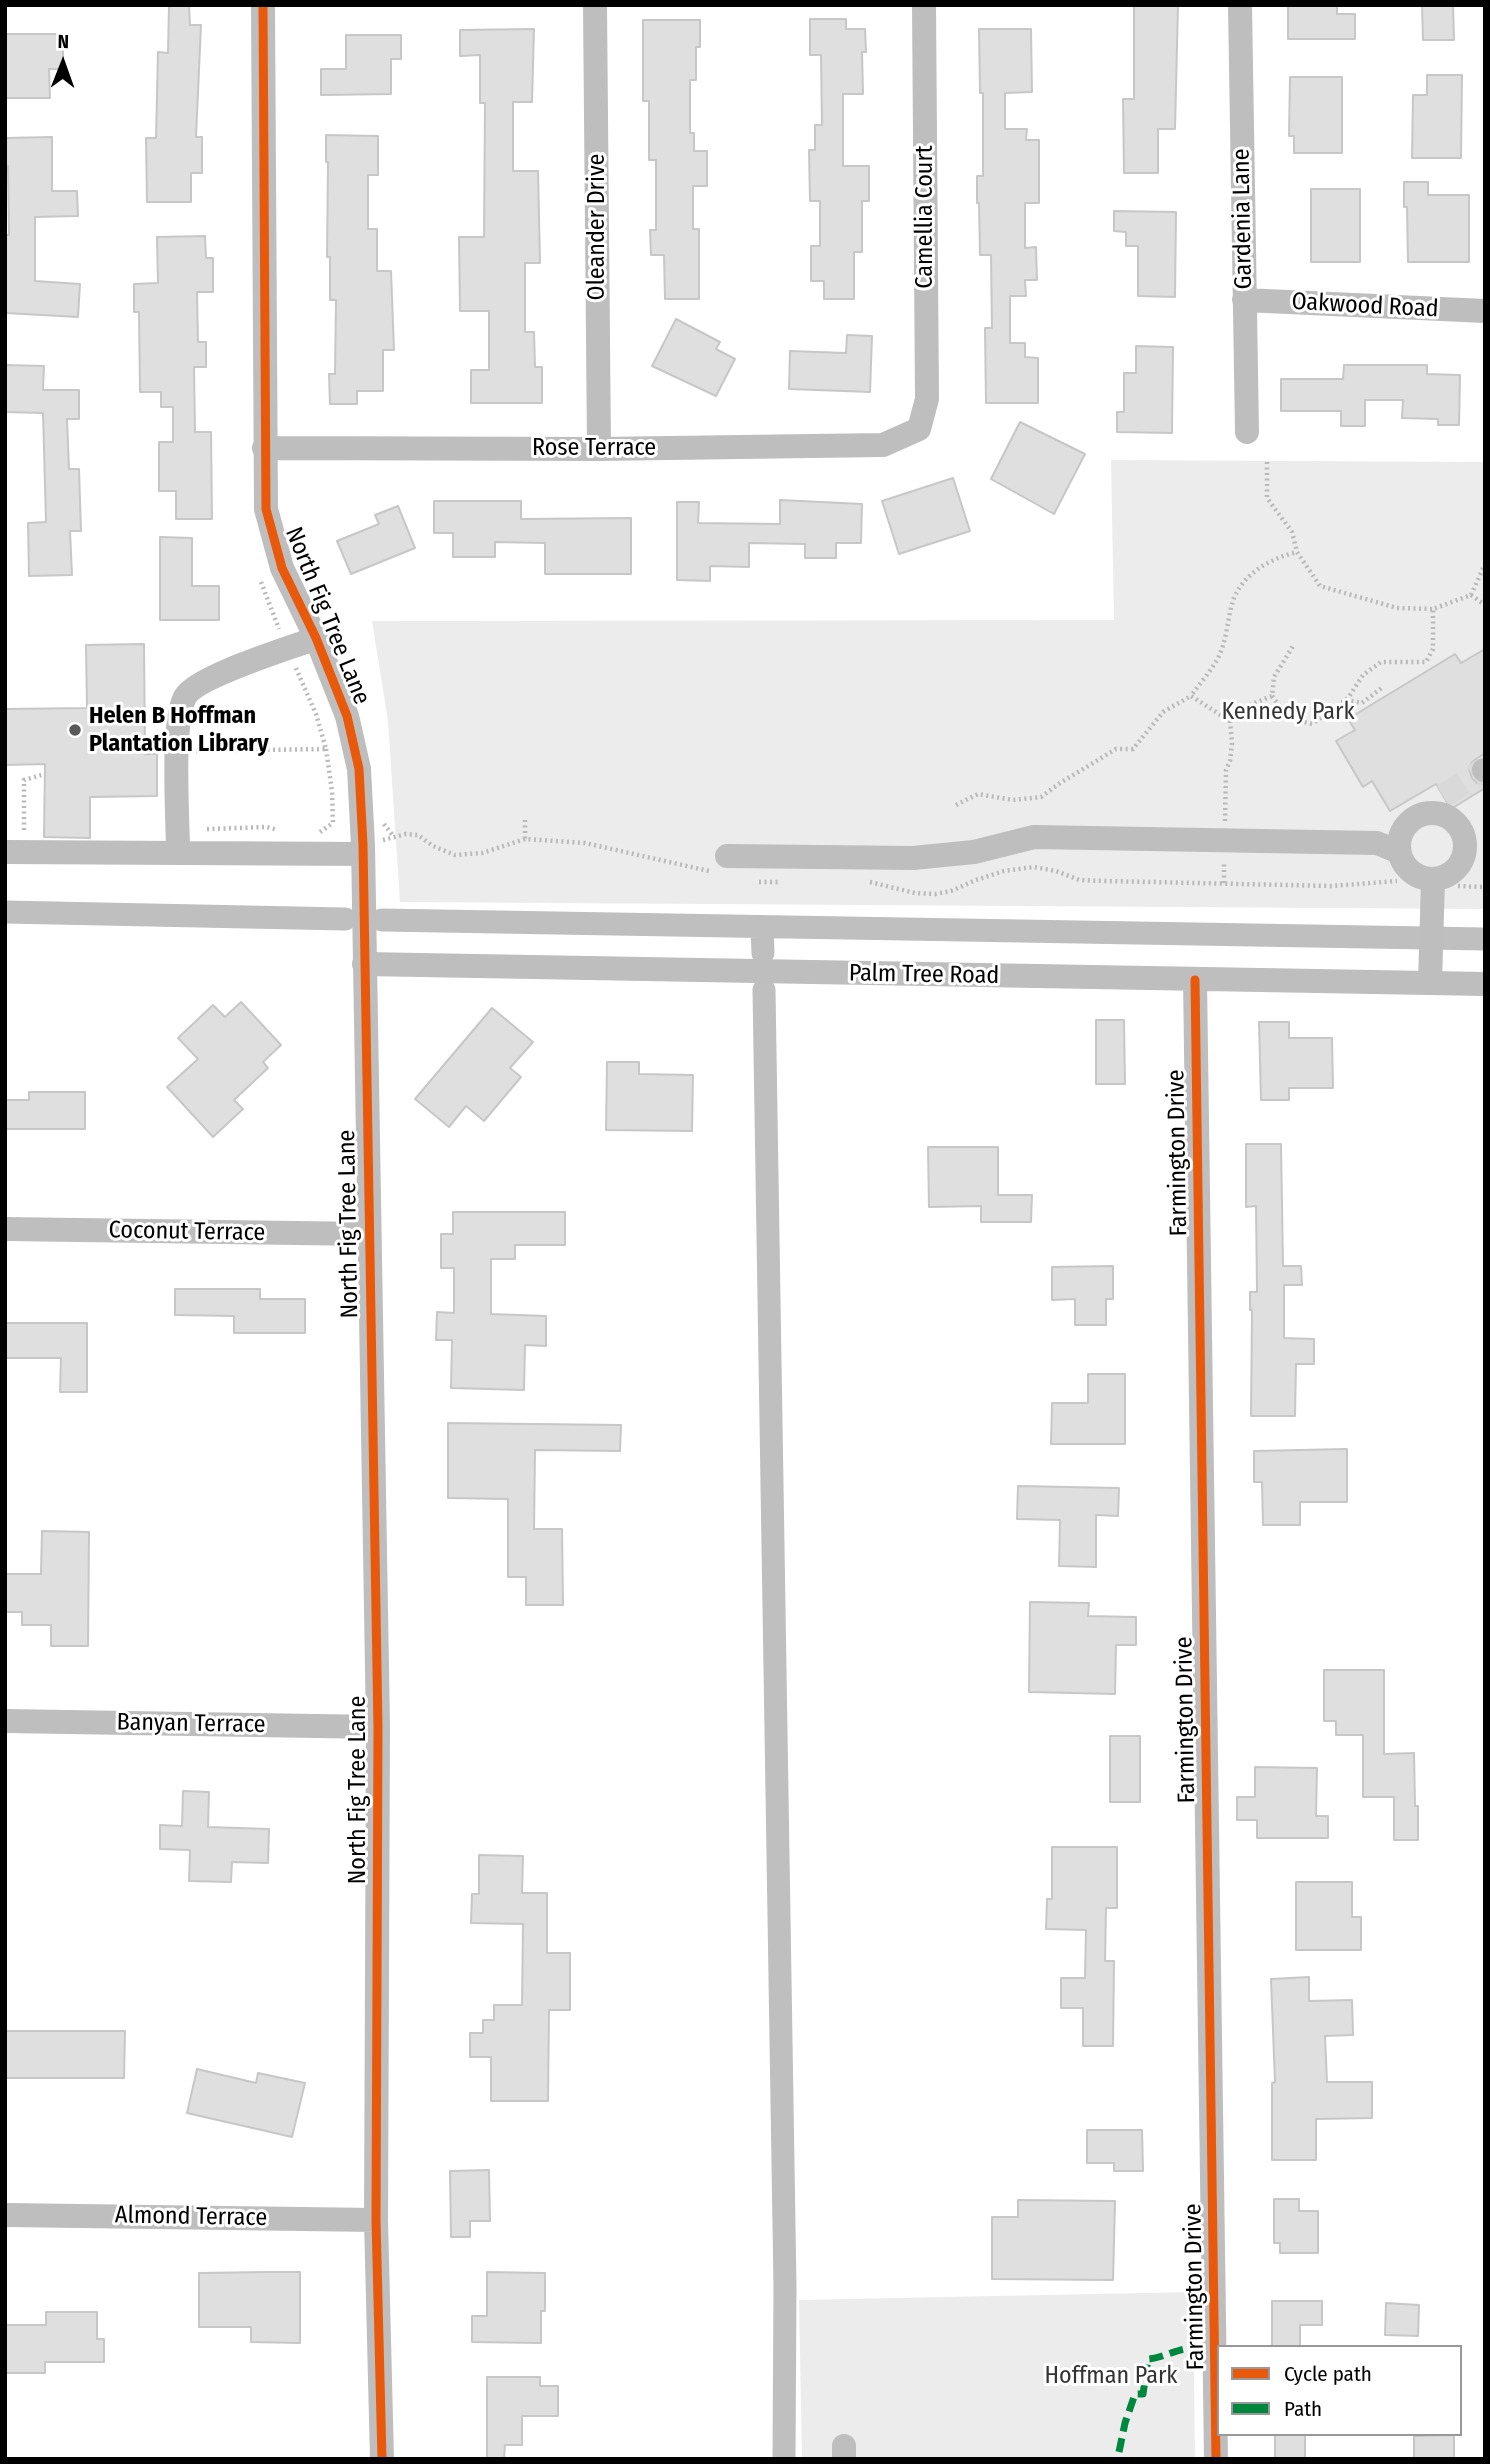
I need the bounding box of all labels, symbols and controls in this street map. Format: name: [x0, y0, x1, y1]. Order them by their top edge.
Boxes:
north arrow: [28, 28, 98, 98]
text: N: [57, 30, 69, 53]
street label: Camellia Court: [911, 145, 939, 289]
street label: Gardenia Lane: [1227, 148, 1259, 290]
street label: Oleander Drive: [583, 154, 611, 300]
street label: Oakwood Road: [1291, 288, 1439, 324]
street label: Rose Terrace: [532, 434, 656, 462]
street label: North Fig Tree Lane: [278, 523, 376, 709]
park label: Kennedy Park: [1221, 698, 1355, 726]
place label: Helen B Hoffman Plantation Library: [89, 702, 269, 758]
marker: Helen B Hoffman Plantation Library: [67, 722, 83, 738]
street label: Palm Tree Road: [849, 959, 999, 991]
street label: Farmington Drive: [1162, 1069, 1194, 1237]
street label: North Fig Tree Lane: [333, 1129, 365, 1319]
street label: Coconut Terrace: [108, 1216, 266, 1248]
street label: Farmington Drive: [1170, 1636, 1202, 1804]
street label: North Fig Tree Lane: [344, 1696, 372, 1884]
street label: Banyan Terrace: [116, 1708, 266, 1740]
street label: Almond Terrace: [115, 2201, 267, 2233]
street label: Farmington Drive: [1179, 2203, 1211, 2371]
legend: [1217, 2345, 1462, 2436]
text: Cycle path: [1284, 2361, 1372, 2387]
park label: Hoffman Park: [1045, 2362, 1177, 2390]
text: Path: [1284, 2396, 1322, 2422]

